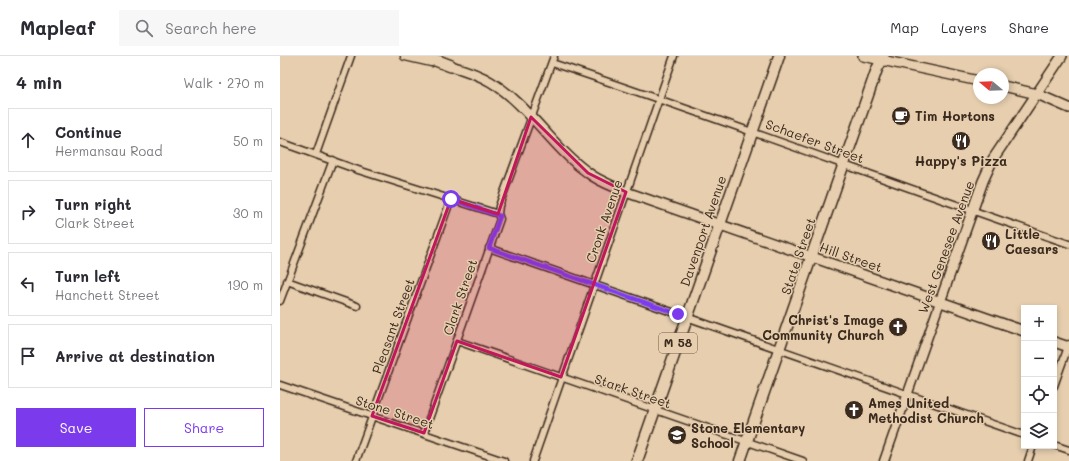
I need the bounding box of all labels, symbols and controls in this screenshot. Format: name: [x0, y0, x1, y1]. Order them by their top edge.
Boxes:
search box: [119, 10, 399, 46]
text: Mapleaf: [20, 15, 95, 40]
icon: search: [133, 17, 155, 39]
text: Search here: [165, 18, 257, 38]
text: Map: [890, 18, 919, 37]
text: Layers: [941, 18, 987, 37]
text: Share: [1009, 18, 1049, 37]
north arrow: [973, 68, 1009, 104]
text: 4 min: [16, 71, 62, 93]
text: Walk · 270 m: [183, 74, 264, 91]
cafe icon: Tim Hortons: [890, 105, 912, 127]
place label: Tim Hortons: [915, 107, 995, 124]
street label: Schaefer Street: [764, 115, 867, 166]
text: Continue: [55, 122, 122, 142]
icon: ahead: [17, 129, 39, 151]
restaurant icon: Happy's Pizza: [950, 130, 972, 152]
text: 50 m: [233, 132, 263, 149]
text: Hermansau Road: [55, 142, 163, 159]
place label: Happy's Pizza: [915, 152, 1007, 170]
street label: Davenport Avenue: [676, 173, 729, 289]
street label: Cronk Avenue: [581, 177, 626, 265]
street label: West Genesee Avenue: [914, 178, 977, 316]
route start: [442, 190, 460, 208]
text: Turn right: [55, 194, 132, 214]
icon: right: [17, 201, 39, 223]
text: 30 m: [233, 204, 263, 221]
text: Clark Street: [55, 214, 135, 231]
street label: State Street: [776, 215, 819, 297]
place label: Little Caesars: [1005, 225, 1058, 257]
restaurant icon: Little Caesars: [980, 230, 1002, 252]
street label: Hill Street: [818, 238, 885, 275]
street label: Clark Street: [439, 256, 481, 337]
text: Turn left: [55, 266, 120, 286]
icon: left: [17, 273, 39, 295]
text: 190 m: [227, 276, 263, 293]
street label: Pleasant Street: [367, 276, 418, 376]
text: Hanchett Street: [55, 286, 160, 303]
route end: [669, 305, 687, 323]
map controls: [1021, 305, 1057, 449]
button: +: [1021, 305, 1057, 341]
place label: Christ's Image Community Church: [762, 311, 884, 344]
church icon: Christ's Image Community Church: [887, 316, 909, 338]
road number: M 58: [659, 333, 697, 353]
button: −: [1021, 341, 1057, 377]
icon: arrive: [17, 345, 39, 367]
text: Arrive at destination: [55, 346, 215, 366]
street label: Stark Street: [593, 369, 674, 412]
button: locate: [1021, 377, 1057, 413]
street label: Stone Street: [354, 391, 437, 432]
place label: Ames United Methodist Church: [868, 394, 984, 426]
church icon: Ames United Methodist Church: [843, 399, 865, 421]
button: Save: [16, 408, 136, 447]
button: Share: [144, 408, 264, 447]
button: layers: [1021, 413, 1057, 449]
place label: Stone Elementary School: [691, 419, 805, 451]
school or university icon: Stone Elementary School: [666, 424, 688, 446]

